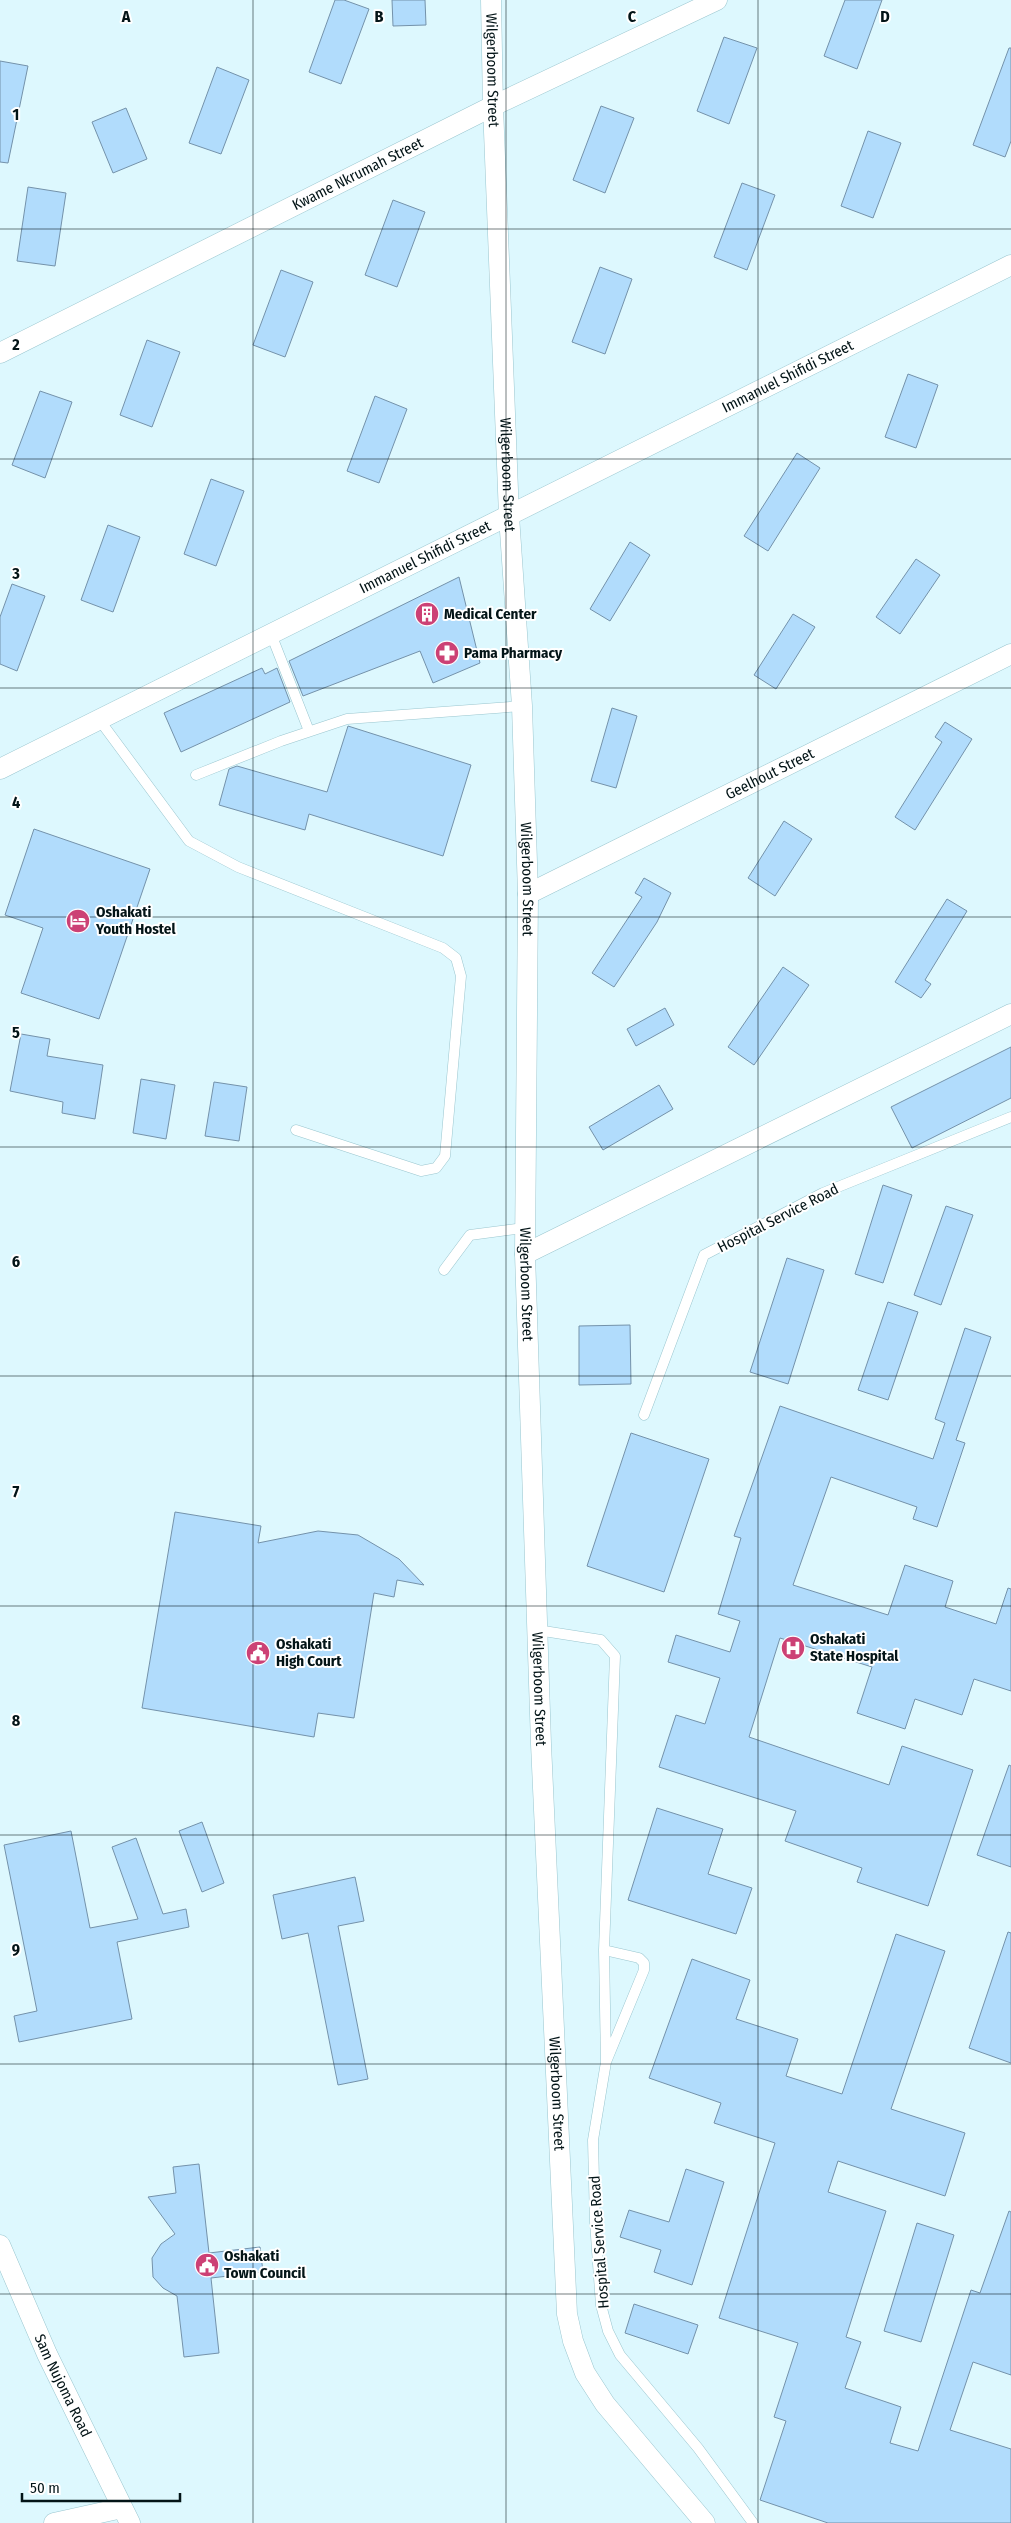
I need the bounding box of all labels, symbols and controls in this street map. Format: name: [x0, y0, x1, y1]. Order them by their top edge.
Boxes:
text: A: [121, 7, 131, 26]
text: B: [375, 7, 384, 26]
text: C: [628, 7, 637, 26]
text: D: [880, 7, 890, 26]
street label: Wilgerboom Street: [482, 13, 503, 128]
text: 1: [13, 105, 19, 124]
street label: Kwame Nkrumah Street: [289, 134, 426, 214]
text: 2: [11, 335, 20, 354]
street label: Immanuel Shifidi Street: [719, 336, 856, 417]
street label: Wilgerboom Street: [496, 417, 519, 532]
street label: Immanuel Shifidi Street: [356, 517, 494, 597]
text: 3: [11, 564, 20, 583]
building icon: Medical Center: [414, 601, 440, 627]
place label: Medical Center: [444, 605, 537, 623]
pharmacy icon: Pama Pharmacy: [434, 640, 460, 666]
place label: Pama Pharmacy: [464, 644, 563, 662]
street label: Geelhout Street: [723, 744, 817, 803]
text: 4: [12, 793, 20, 812]
street label: Wilgerboom Street: [517, 822, 537, 936]
place label: Oshakati Youth Hostel: [95, 903, 176, 938]
hotel icon: Oshakati Youth Hostel: [65, 908, 91, 934]
text: 5: [12, 1023, 20, 1042]
street label: Hospital Service Road: [715, 1180, 841, 1256]
street label: Wilgerboom Street: [516, 1227, 537, 1342]
text: 6: [12, 1252, 20, 1271]
text: 7: [13, 1482, 20, 1501]
place label: Oshakati State Hospital: [810, 1630, 899, 1665]
street label: Wilgerboom Street: [528, 1631, 550, 1746]
place label: Oshakati High Court: [276, 1635, 342, 1670]
hospital icon: Oshakati State Hospital: [780, 1635, 806, 1661]
public building icon: Oshakati High Court: [245, 1640, 271, 1666]
text: 8: [12, 1711, 21, 1730]
text: 9: [12, 1940, 20, 1959]
street label: Wilgerboom Street: [545, 2036, 569, 2151]
street label: Hospital Service Road: [585, 2175, 613, 2309]
place label: Oshakati Town Council: [224, 2247, 306, 2282]
public building icon: Oshakati Town Council: [194, 2252, 220, 2278]
street label: Sam Nujoma Road: [31, 2331, 95, 2440]
scale bar: [22, 2470, 180, 2502]
text: 50 m: [30, 2479, 60, 2497]

